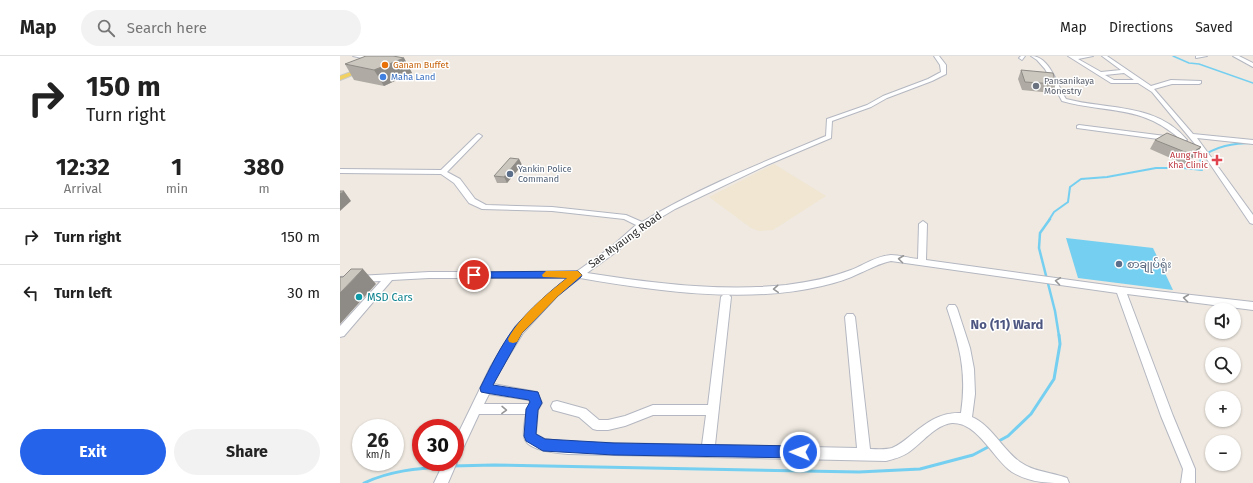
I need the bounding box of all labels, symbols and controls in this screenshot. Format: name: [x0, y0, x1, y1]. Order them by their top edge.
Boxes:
search box: [81, 10, 361, 46]
text: Map: [20, 16, 57, 39]
icon: search: [95, 17, 117, 39]
text: Search here: [127, 19, 207, 37]
text: Map: [1060, 19, 1087, 36]
text: Directions: [1109, 19, 1173, 36]
text: Saved: [1195, 19, 1233, 36]
marker: Ganam Buffet: [380, 60, 390, 70]
place label: Ganam Buffet: [393, 60, 449, 70]
text: 150 m: [86, 70, 161, 103]
icon: right: [20, 72, 72, 124]
marker: Maha Land: [378, 72, 388, 82]
place label: Maha Land: [391, 72, 435, 82]
place label: Pansanikaya Monestry: [1044, 76, 1094, 96]
marker: Pansanikaya Monestry: [1031, 81, 1041, 91]
text: Turn right: [86, 104, 166, 126]
place label: Aung Thu Kha Clinic: [1168, 150, 1209, 170]
text: 12:32: [56, 153, 110, 181]
text: 1: [171, 153, 183, 181]
text: 380: [244, 153, 284, 181]
marker: Aung Thu Kha Clinic: [1211, 154, 1223, 166]
place label: Yankin Police Command: [518, 164, 572, 184]
marker: Yankin Police Command: [505, 169, 515, 179]
text: Arrival: [64, 181, 102, 196]
text: min: [166, 181, 188, 196]
text: m: [259, 181, 270, 196]
street label: Sae Myaung Road: [586, 209, 664, 271]
icon: right: [20, 226, 42, 248]
text: Turn right: [54, 228, 121, 246]
text: 150 m: [281, 228, 320, 246]
one-way arrow: [898, 255, 904, 264]
place label: စာချုပ်ရုံး: [1127, 257, 1171, 273]
pin: [457, 258, 491, 292]
marker: စာချုပ်ရုံး: [1114, 259, 1124, 269]
icon: arrive: [463, 264, 485, 286]
one-way arrow: [1054, 277, 1061, 286]
icon: left: [20, 282, 42, 304]
text: Turn left: [54, 284, 112, 302]
text: 30 m: [287, 284, 320, 302]
one-way arrow: [773, 284, 779, 293]
place label: MSD Cars: [367, 291, 413, 304]
marker: MSD Cars: [354, 292, 364, 302]
one-way arrow: [1183, 294, 1190, 303]
map controls: [1205, 303, 1241, 471]
button: sound: [1205, 303, 1241, 339]
district label: No (11) Ward: [971, 317, 1043, 332]
button: search: [1205, 347, 1241, 383]
button: +: [1205, 391, 1241, 427]
one-way arrow: [501, 406, 507, 414]
speed limit sign: 30: [412, 419, 464, 471]
text: 26: [367, 428, 389, 452]
button: Exit: [20, 429, 166, 475]
button: Share: [174, 429, 320, 475]
position arrow: [779, 431, 821, 473]
button: −: [1205, 435, 1241, 471]
text: km/h: [366, 449, 390, 461]

